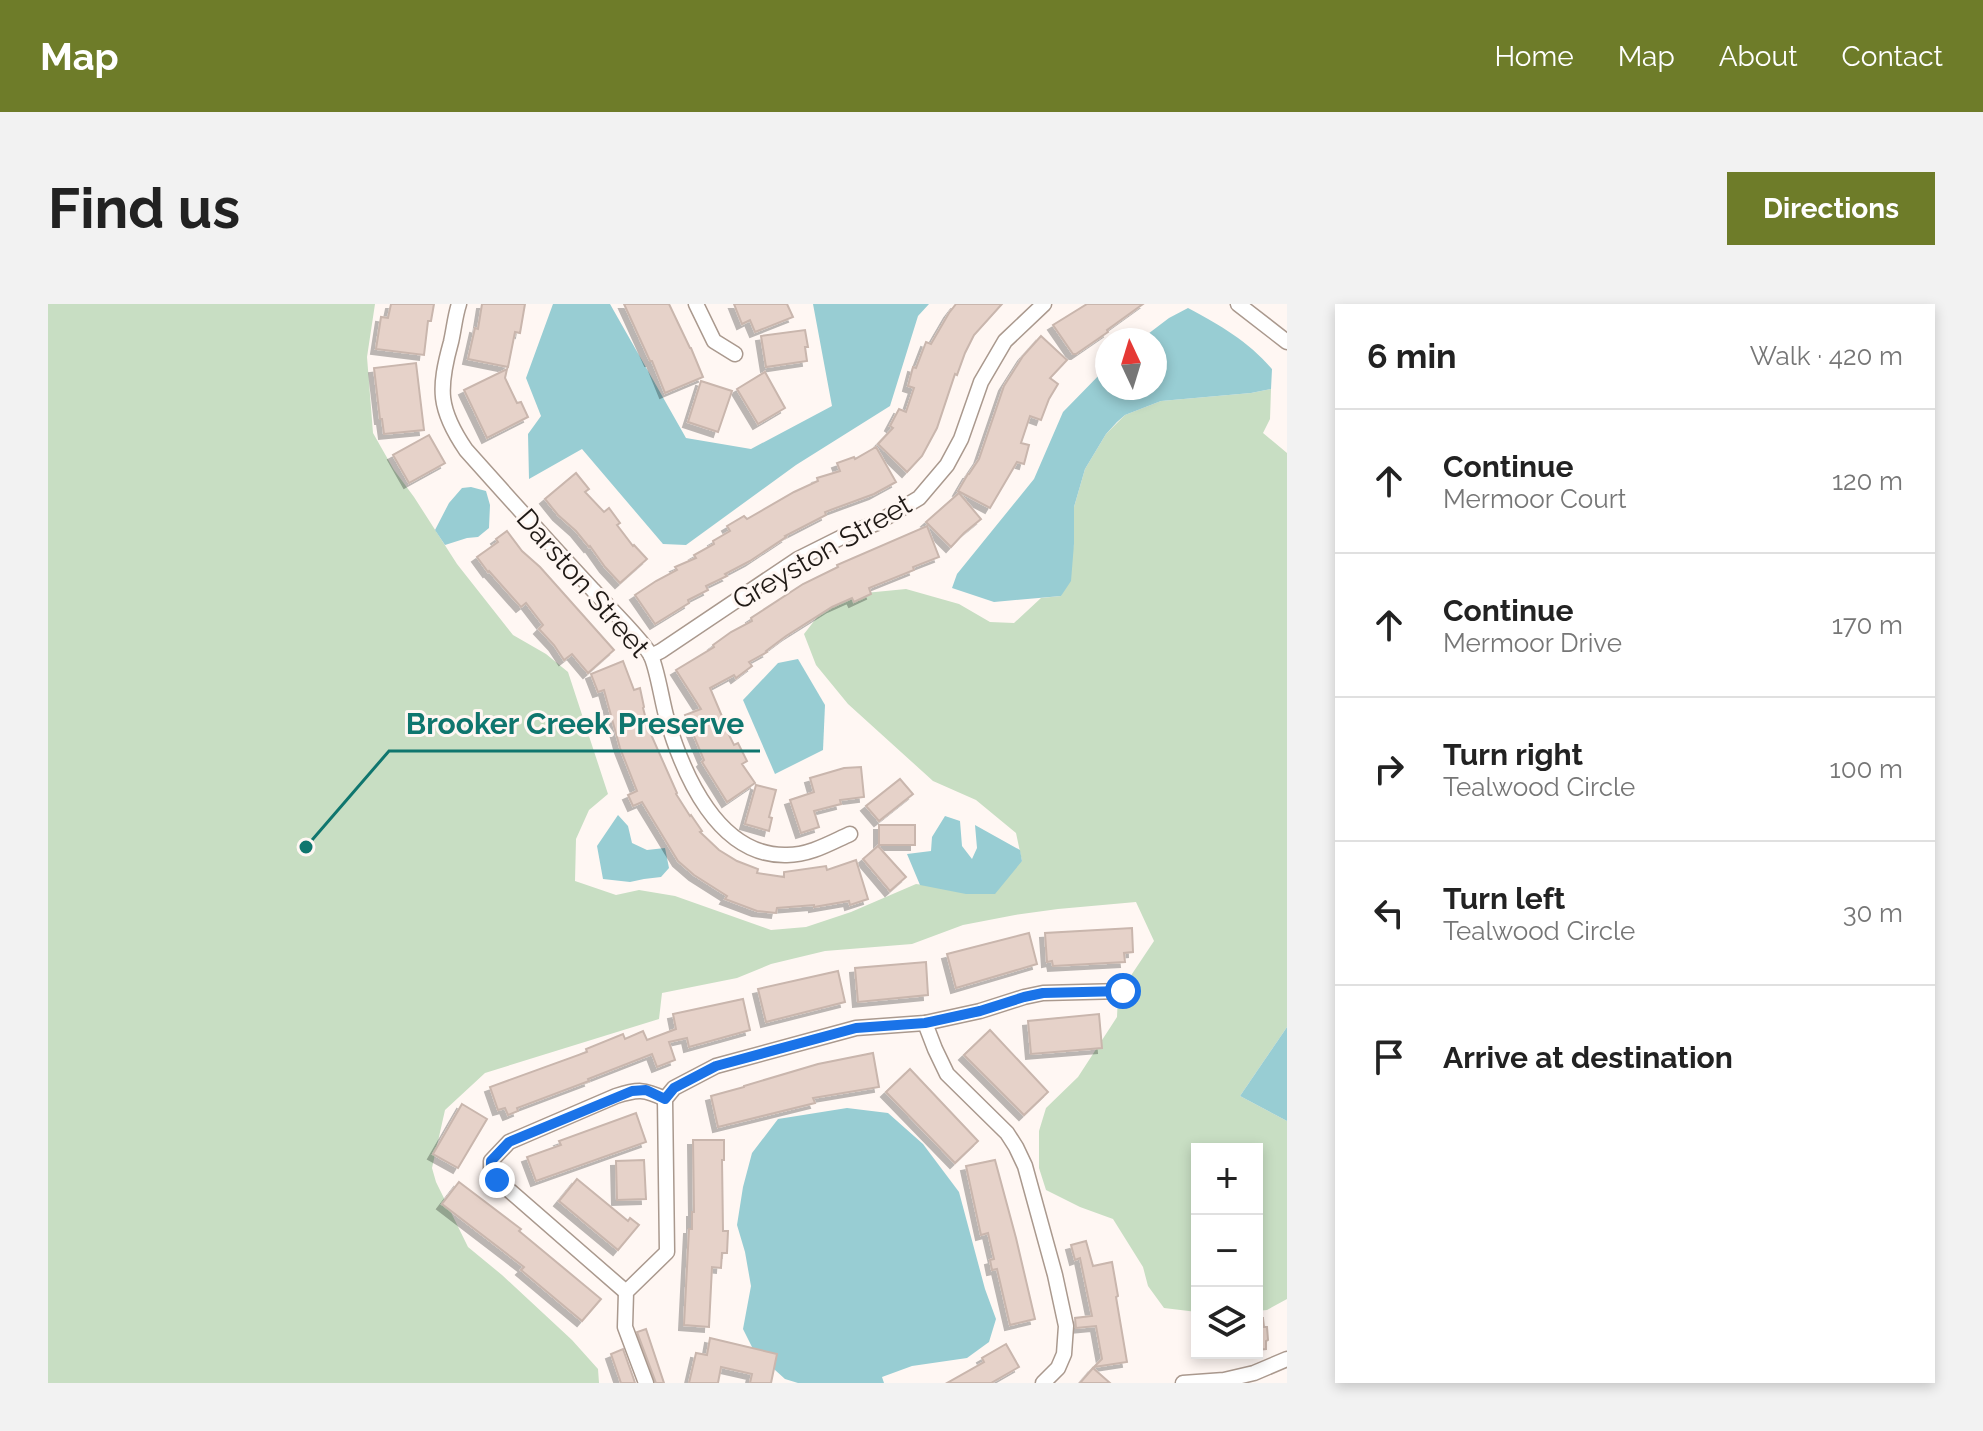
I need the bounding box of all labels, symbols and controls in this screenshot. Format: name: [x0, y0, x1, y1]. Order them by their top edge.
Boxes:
text: Map: [40, 34, 119, 79]
text: Home: [1494, 40, 1574, 73]
text: Map: [1618, 40, 1675, 73]
text: About: [1719, 40, 1798, 73]
text: Contact: [1842, 40, 1943, 73]
button: Directions: [1727, 172, 1935, 245]
text: Find us: [48, 175, 240, 241]
north arrow: [1095, 328, 1167, 400]
text: 6 min: [1367, 336, 1457, 376]
text: Walk · 420 m: [1750, 341, 1903, 371]
text: Continue: [1443, 449, 1574, 484]
icon: ahead: [1367, 459, 1411, 503]
text: 120 m: [1832, 466, 1903, 496]
text: Mermoor Court: [1443, 484, 1627, 514]
street label: Greyston Street: [727, 487, 918, 616]
street label: Darston Street: [510, 502, 657, 664]
text: Continue: [1443, 593, 1574, 628]
icon: ahead: [1367, 603, 1411, 647]
text: 170 m: [1832, 610, 1903, 640]
text: Mermoor Drive: [1443, 628, 1622, 658]
callout: Brooker Creek Preserve: [389, 697, 760, 751]
text: Brooker Creek Preserve: [406, 706, 744, 741]
text: Turn right: [1443, 737, 1583, 772]
icon: right: [1367, 747, 1411, 791]
text: 100 m: [1830, 754, 1903, 784]
text: Tealwood Circle: [1443, 772, 1635, 802]
text: Turn left: [1443, 881, 1565, 916]
icon: left: [1367, 891, 1411, 935]
text: 30 m: [1843, 898, 1903, 928]
text: Tealwood Circle: [1443, 916, 1635, 946]
route start: [1105, 973, 1141, 1009]
icon: arrive: [1367, 1035, 1411, 1079]
text: Arrive at destination: [1443, 1040, 1733, 1075]
map controls: [1191, 1143, 1263, 1359]
button: +: [1191, 1143, 1263, 1215]
route end: [479, 1162, 515, 1198]
button: −: [1191, 1215, 1263, 1287]
button: layers: [1191, 1287, 1263, 1359]

